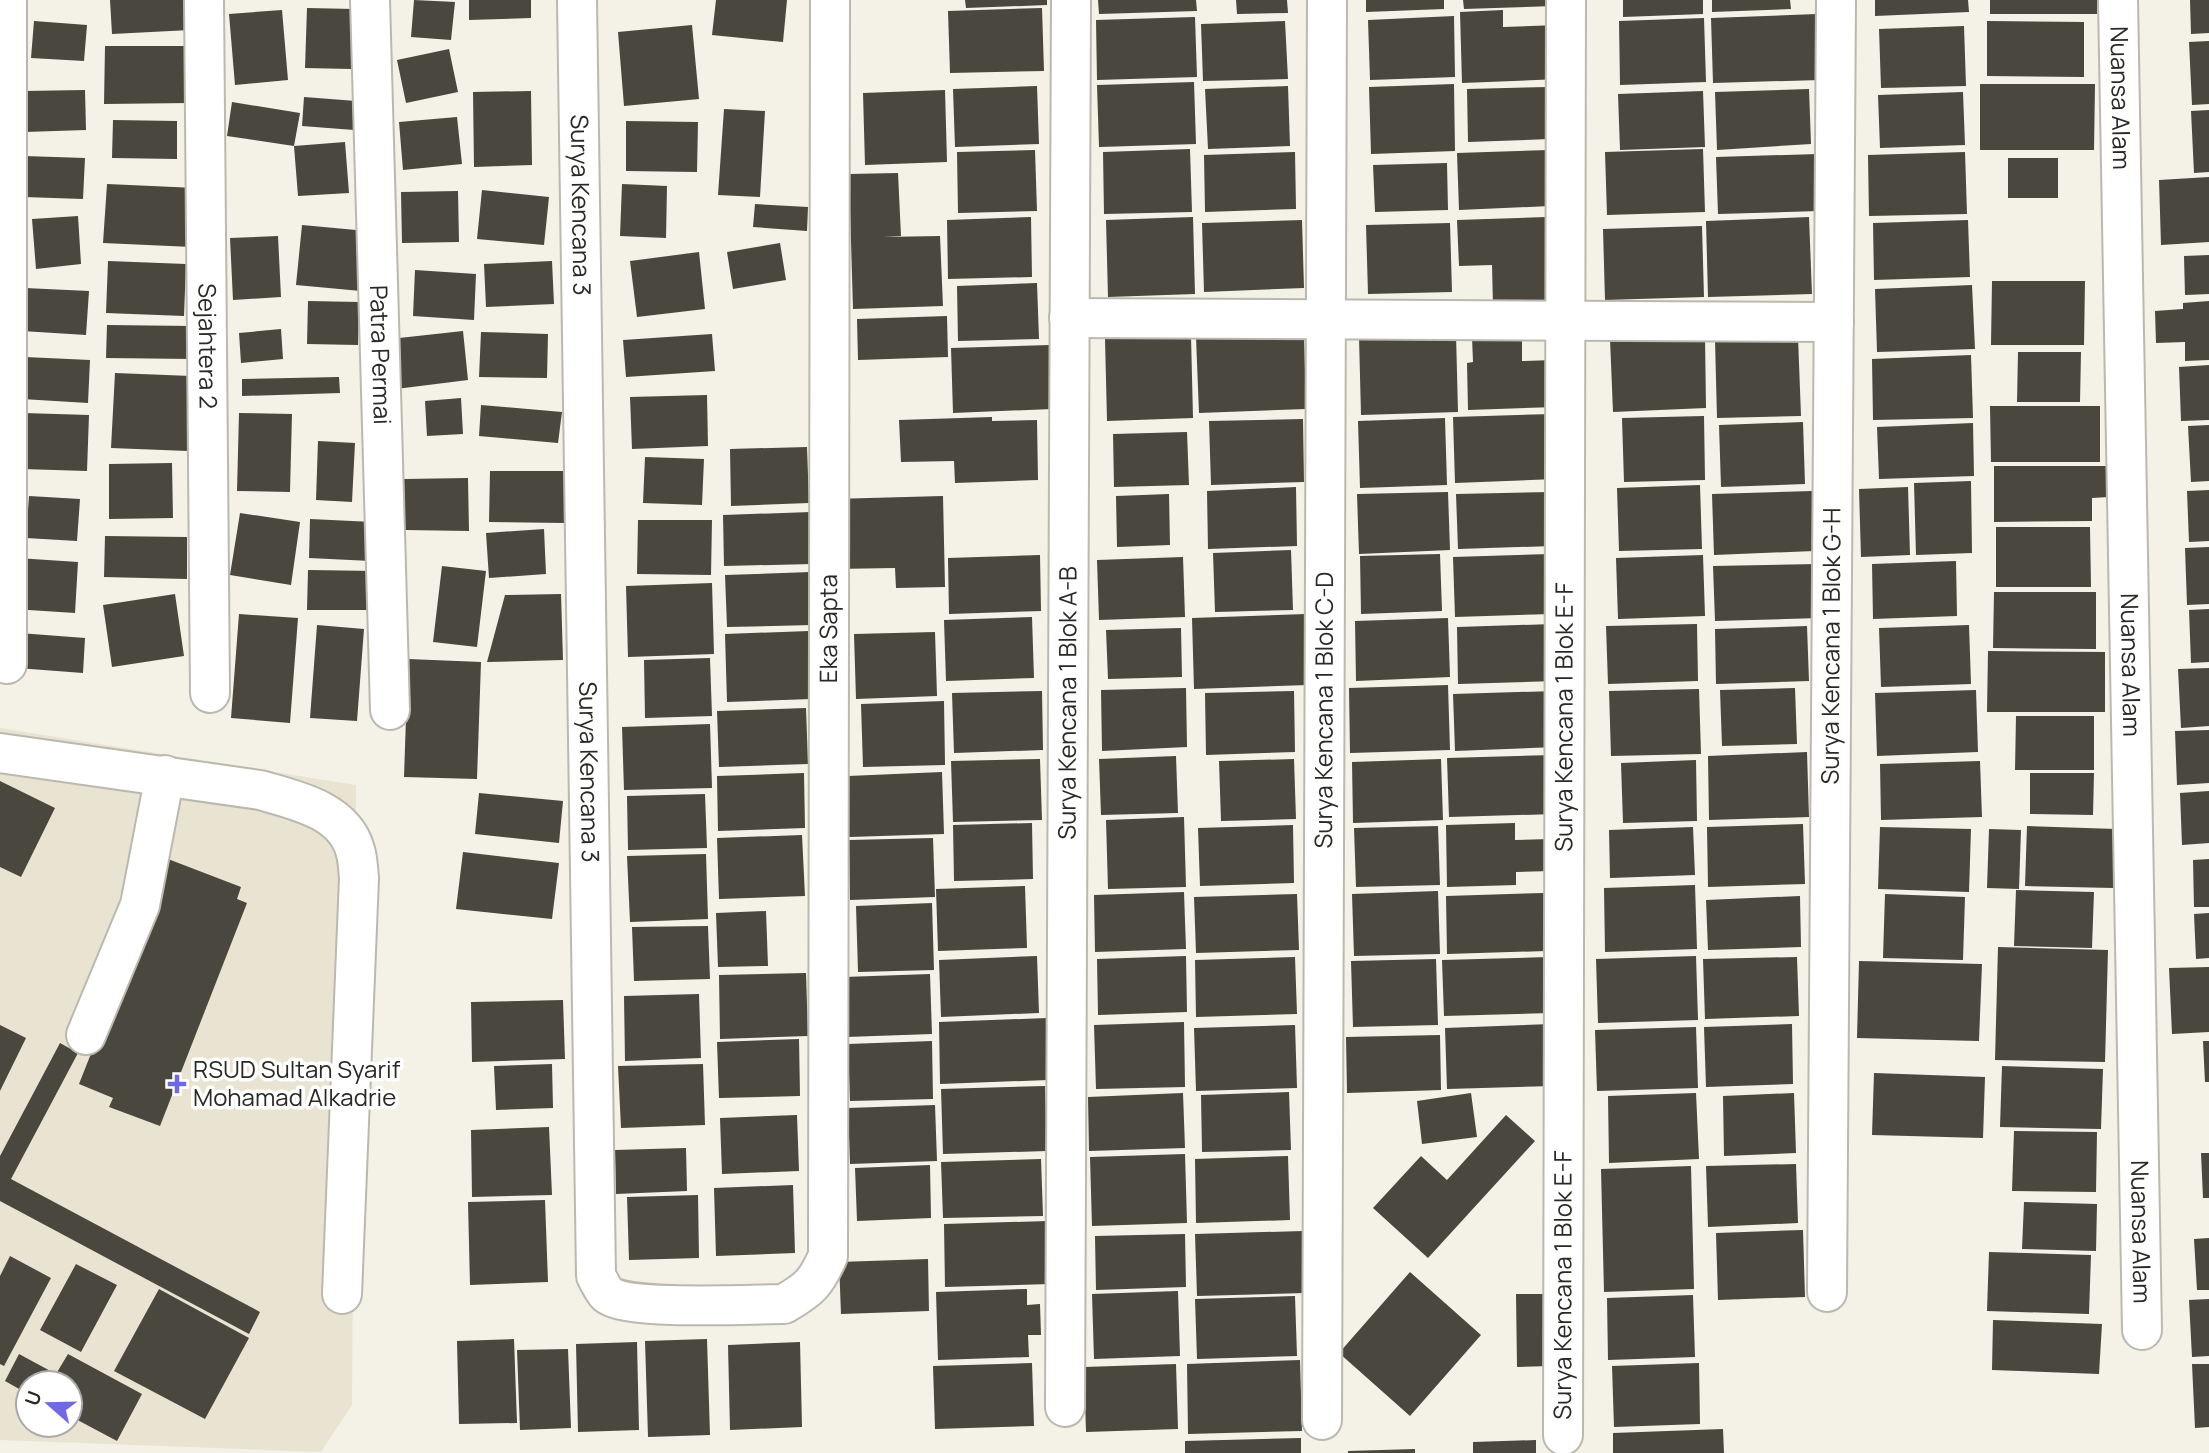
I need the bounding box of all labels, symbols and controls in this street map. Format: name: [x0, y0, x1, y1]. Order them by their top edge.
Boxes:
street label: Nuansa Alam: [2103, 26, 2139, 170]
street label: Surya Kencana 3: [564, 114, 599, 296]
street label: Sejahtera 2: [191, 283, 226, 409]
street label: Patra Permai: [363, 285, 400, 425]
street label: Surya Kencana 1 Blok G-H: [1813, 507, 1847, 785]
street label: Surya Kencana 1 Blok A-B: [1049, 566, 1084, 840]
street label: Surya Kencana 1 Blok C-D: [1306, 571, 1340, 849]
street label: Eka Sapta: [811, 574, 844, 683]
street label: Surya Kencana 1 Blok E-F: [1546, 582, 1580, 852]
street label: Nuansa Alam: [2114, 593, 2149, 737]
street label: Surya Kencana 3: [572, 681, 608, 863]
place label: RSUD Sultan Syarif Mohamad Alkadrie: [193, 1052, 401, 1113]
marker: RSUD Sultan Syarif Mohamad Alkadrie: [167, 1074, 187, 1094]
street label: Surya Kencana 1 Blok E-F: [1545, 1150, 1579, 1420]
street label: Nuansa Alam: [2124, 1160, 2160, 1304]
north arrow: [14, 1369, 84, 1439]
text: U: [18, 1387, 48, 1409]

